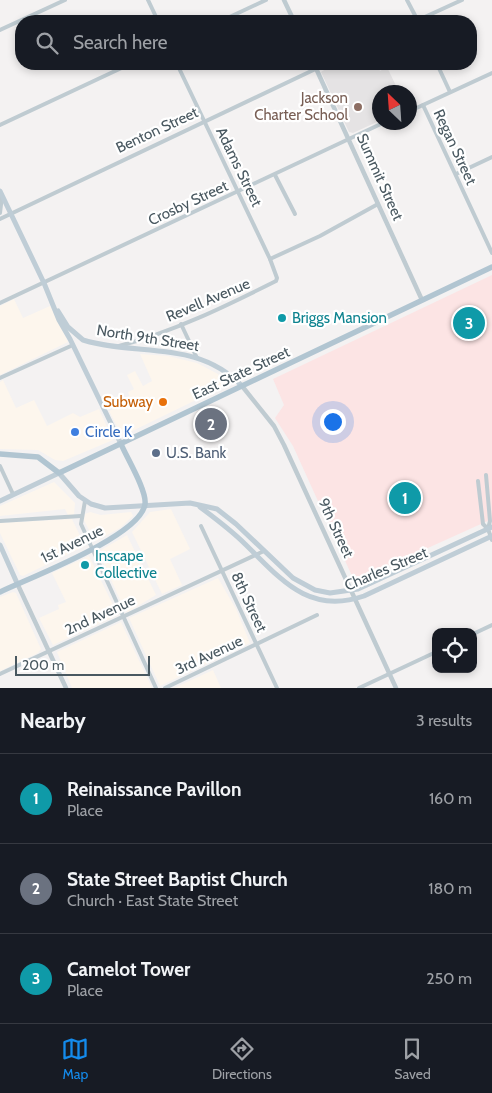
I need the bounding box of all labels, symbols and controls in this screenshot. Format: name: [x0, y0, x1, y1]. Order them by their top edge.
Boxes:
search box: [15, 15, 477, 70]
icon: search: [33, 29, 61, 57]
text: Search here: [73, 31, 167, 54]
north arrow: [372, 85, 417, 130]
place label: Jackson Charter School: [254, 89, 348, 124]
marker: Jackson Charter School: [352, 101, 364, 113]
street label: Benton Street: [113, 103, 201, 157]
street label: Regan Street: [430, 106, 480, 188]
street label: Adams Street: [212, 124, 266, 210]
street label: Summit Street: [353, 131, 407, 223]
street label: Crosby Street: [145, 177, 231, 229]
street label: Revell Avenue: [163, 274, 253, 326]
pin: 3: [453, 304, 485, 342]
place label: Briggs Mansion: [292, 309, 387, 327]
marker: Briggs Mansion: [276, 312, 288, 324]
street label: North 9th Street: [95, 321, 201, 355]
street label: East State Street: [189, 343, 293, 403]
place label: Subway: [103, 393, 153, 411]
marker: Subway: [157, 396, 169, 408]
pin: 2: [195, 405, 227, 443]
your location: [320, 409, 346, 435]
place label: Circle K: [85, 423, 133, 441]
marker: Circle K: [69, 426, 81, 438]
place label: U.S. Bank: [166, 444, 227, 462]
marker: U.S. Bank: [150, 447, 162, 459]
pin: 1: [389, 479, 421, 517]
street label: 9th Street: [314, 495, 358, 561]
street label: 1st Avenue: [38, 521, 106, 567]
street label: Charles Street: [342, 543, 430, 595]
place label: Inscape Collective: [95, 547, 157, 582]
marker: Inscape Collective: [79, 559, 91, 571]
street label: 8th Street: [227, 569, 271, 635]
street label: 2nd Avenue: [62, 591, 138, 639]
map controls: [432, 628, 477, 673]
button: locate: [432, 628, 477, 673]
street label: 3rd Avenue: [173, 632, 246, 678]
scale bar: [15, 653, 150, 676]
text: 200 m: [22, 656, 64, 674]
text: Nearby: [20, 708, 86, 733]
text: 3 results: [416, 711, 472, 730]
text: Reinaissance Pavillon: [67, 778, 241, 801]
text: 1: [33, 789, 39, 808]
text: 160 m: [429, 789, 472, 808]
text: Place: [67, 801, 103, 820]
text: State Street Baptist Church: [67, 868, 288, 891]
text: 2: [32, 879, 40, 898]
text: 180 m: [428, 879, 472, 898]
text: Church · East State Street: [67, 891, 238, 910]
text: Camelot Tower: [67, 958, 190, 981]
text: 3: [32, 969, 40, 988]
text: 250 m: [426, 969, 472, 988]
text: Place: [67, 981, 103, 1000]
tab: Map: [61, 1035, 89, 1083]
tab: Directions: [212, 1035, 272, 1083]
tab: Saved: [394, 1035, 431, 1083]

